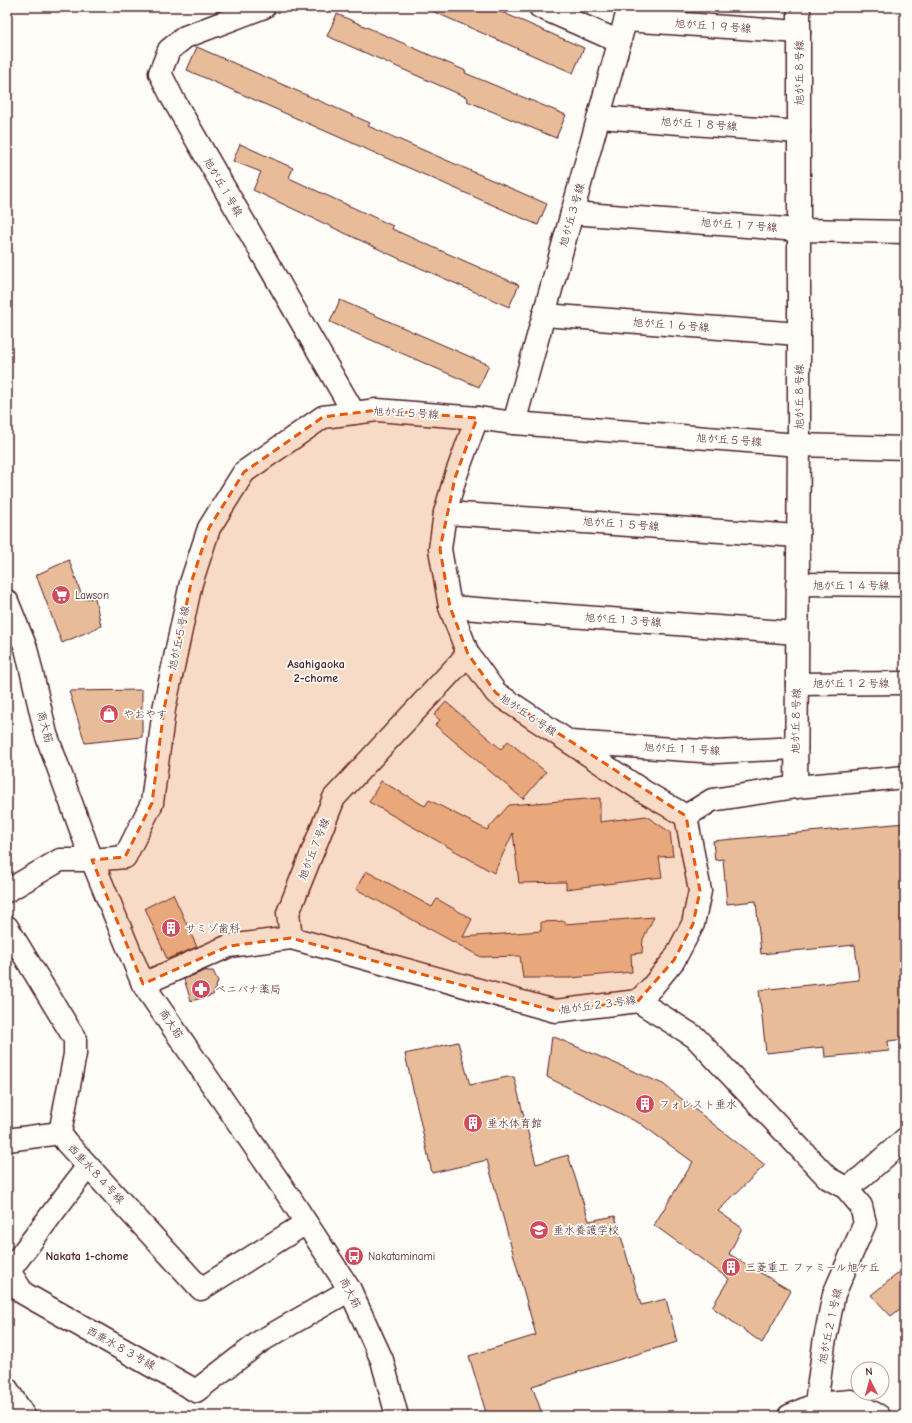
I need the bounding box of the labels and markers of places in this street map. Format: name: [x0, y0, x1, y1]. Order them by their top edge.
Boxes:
supermarket icon: Lawson: [50, 584, 72, 606]
place label: Lawson: [75, 589, 109, 602]
shop icon: やおやす: [98, 703, 120, 725]
place label: やおやす: [123, 708, 167, 721]
building icon: サミゾ歯科: [160, 917, 182, 939]
place label: サミゾ歯科: [185, 922, 240, 935]
pharmacy icon: ベニバナ薬局: [190, 978, 212, 1000]
place label: ベニバナ薬局: [215, 983, 281, 996]
building icon: フォレスト垂水: [634, 1093, 656, 1115]
place label: フォレスト垂水: [659, 1098, 737, 1111]
building icon: 垂水体育館: [462, 1112, 484, 1134]
place label: 垂水体育館: [487, 1117, 542, 1130]
school or university icon: 垂水養護学校: [528, 1219, 550, 1241]
place label: 垂水養護学校: [553, 1224, 619, 1237]
bus stop icon: Nakataminami: [343, 1245, 365, 1267]
place label: Nakataminami: [368, 1250, 435, 1263]
building icon: 三菱重工 ファミール旭ケ丘: [720, 1256, 742, 1278]
place label: 三菱重工 ファミール旭ケ丘: [745, 1261, 880, 1274]

